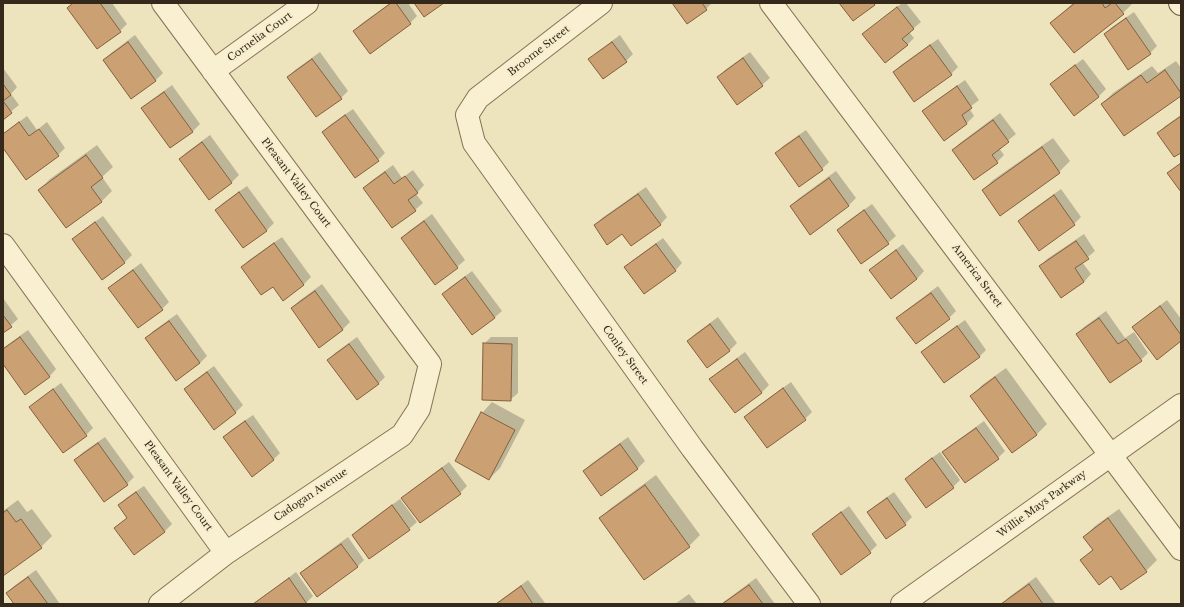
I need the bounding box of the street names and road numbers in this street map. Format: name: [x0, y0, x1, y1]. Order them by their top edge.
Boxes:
street label: Cornelia Court: [225, 10, 295, 64]
street label: Broome Street: [506, 23, 572, 79]
street label: Pleasant Valley Court: [259, 136, 333, 230]
street label: America Street: [949, 242, 1005, 310]
street label: Conley Street: [600, 323, 650, 387]
street label: Pleasant Valley Court: [141, 439, 215, 533]
street label: Cadogan Avenue: [272, 466, 350, 524]
street label: Willie Mays Parkway: [995, 468, 1089, 540]

